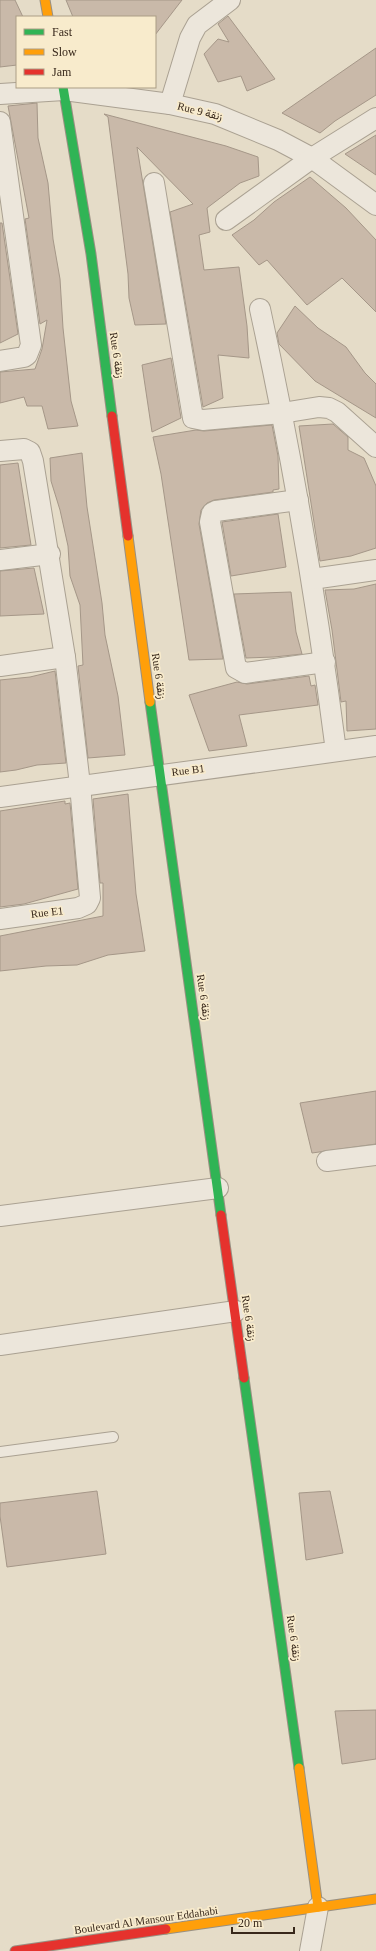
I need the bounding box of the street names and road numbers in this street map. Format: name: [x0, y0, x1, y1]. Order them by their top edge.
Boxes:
street label: Rue 9 زنقة: [176, 100, 224, 123]
street label: Rue 6 زنقة: [107, 331, 126, 379]
street label: Rue 6 زنقة: [149, 652, 168, 700]
street label: Rue B1: [171, 762, 205, 778]
street label: Rue E1: [30, 904, 64, 920]
street label: Rue 6 زنقة: [194, 973, 213, 1021]
street label: Rue 6 زنقة: [239, 1294, 258, 1342]
street label: Rue 6 زنقة: [284, 1614, 303, 1662]
street label: Boulevard Al Mansour Eddahabi: [73, 1904, 219, 1936]

